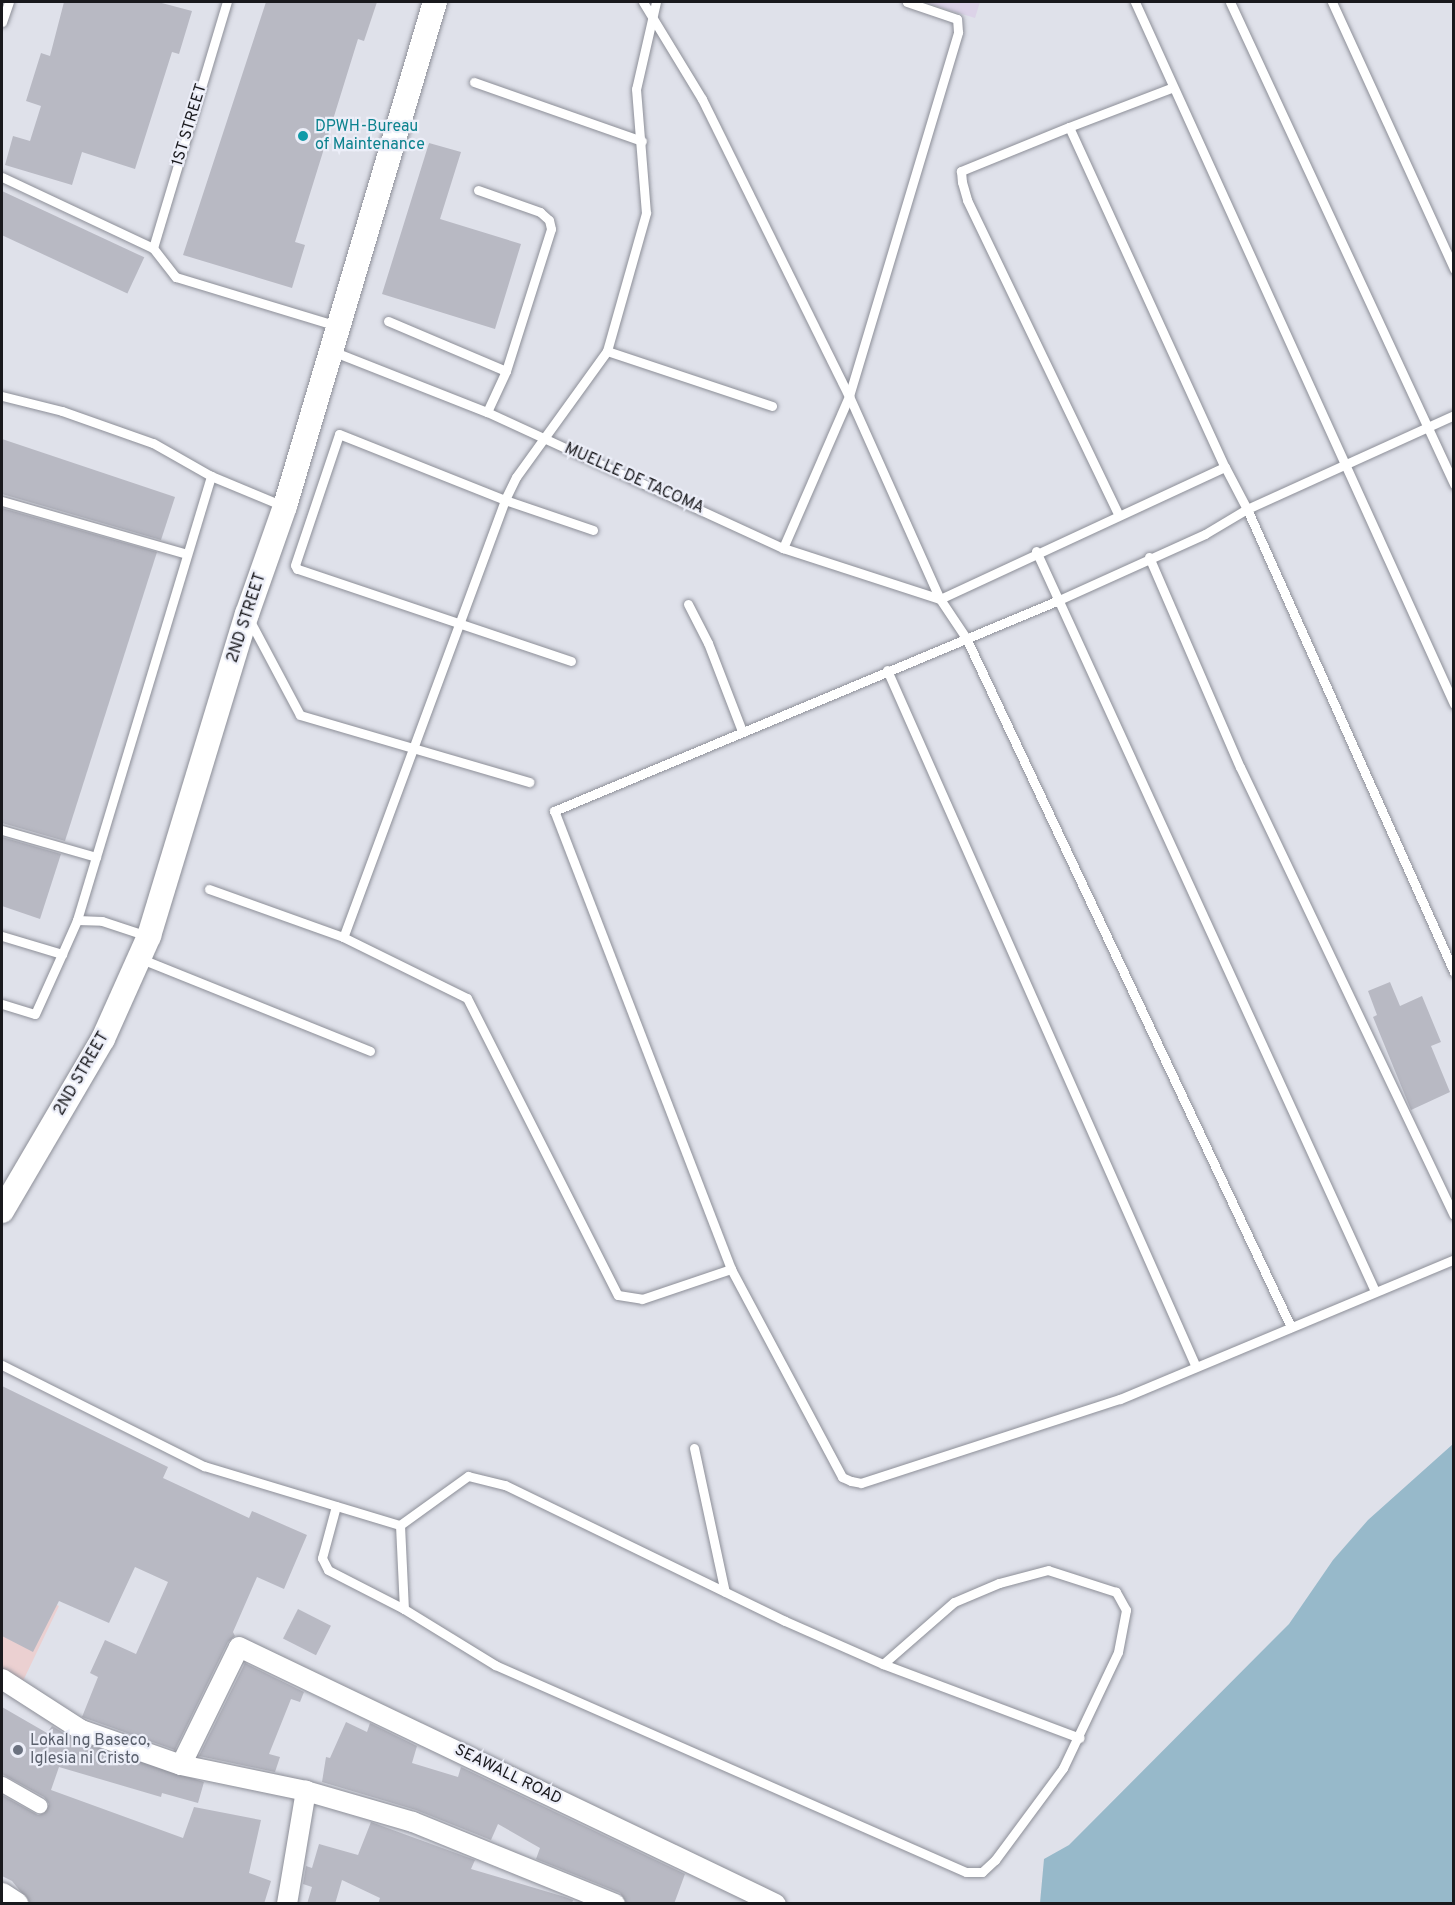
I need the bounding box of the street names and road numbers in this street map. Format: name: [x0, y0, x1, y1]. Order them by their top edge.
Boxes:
street label: 1ST STREET: [168, 81, 212, 169]
street label: MUELLE DE TACOMA: [561, 439, 707, 519]
street label: 2ND STREET: [223, 571, 271, 665]
street label: 2ND STREET: [50, 1029, 114, 1119]
street label: SEAWALL ROAD: [451, 1741, 565, 1809]

